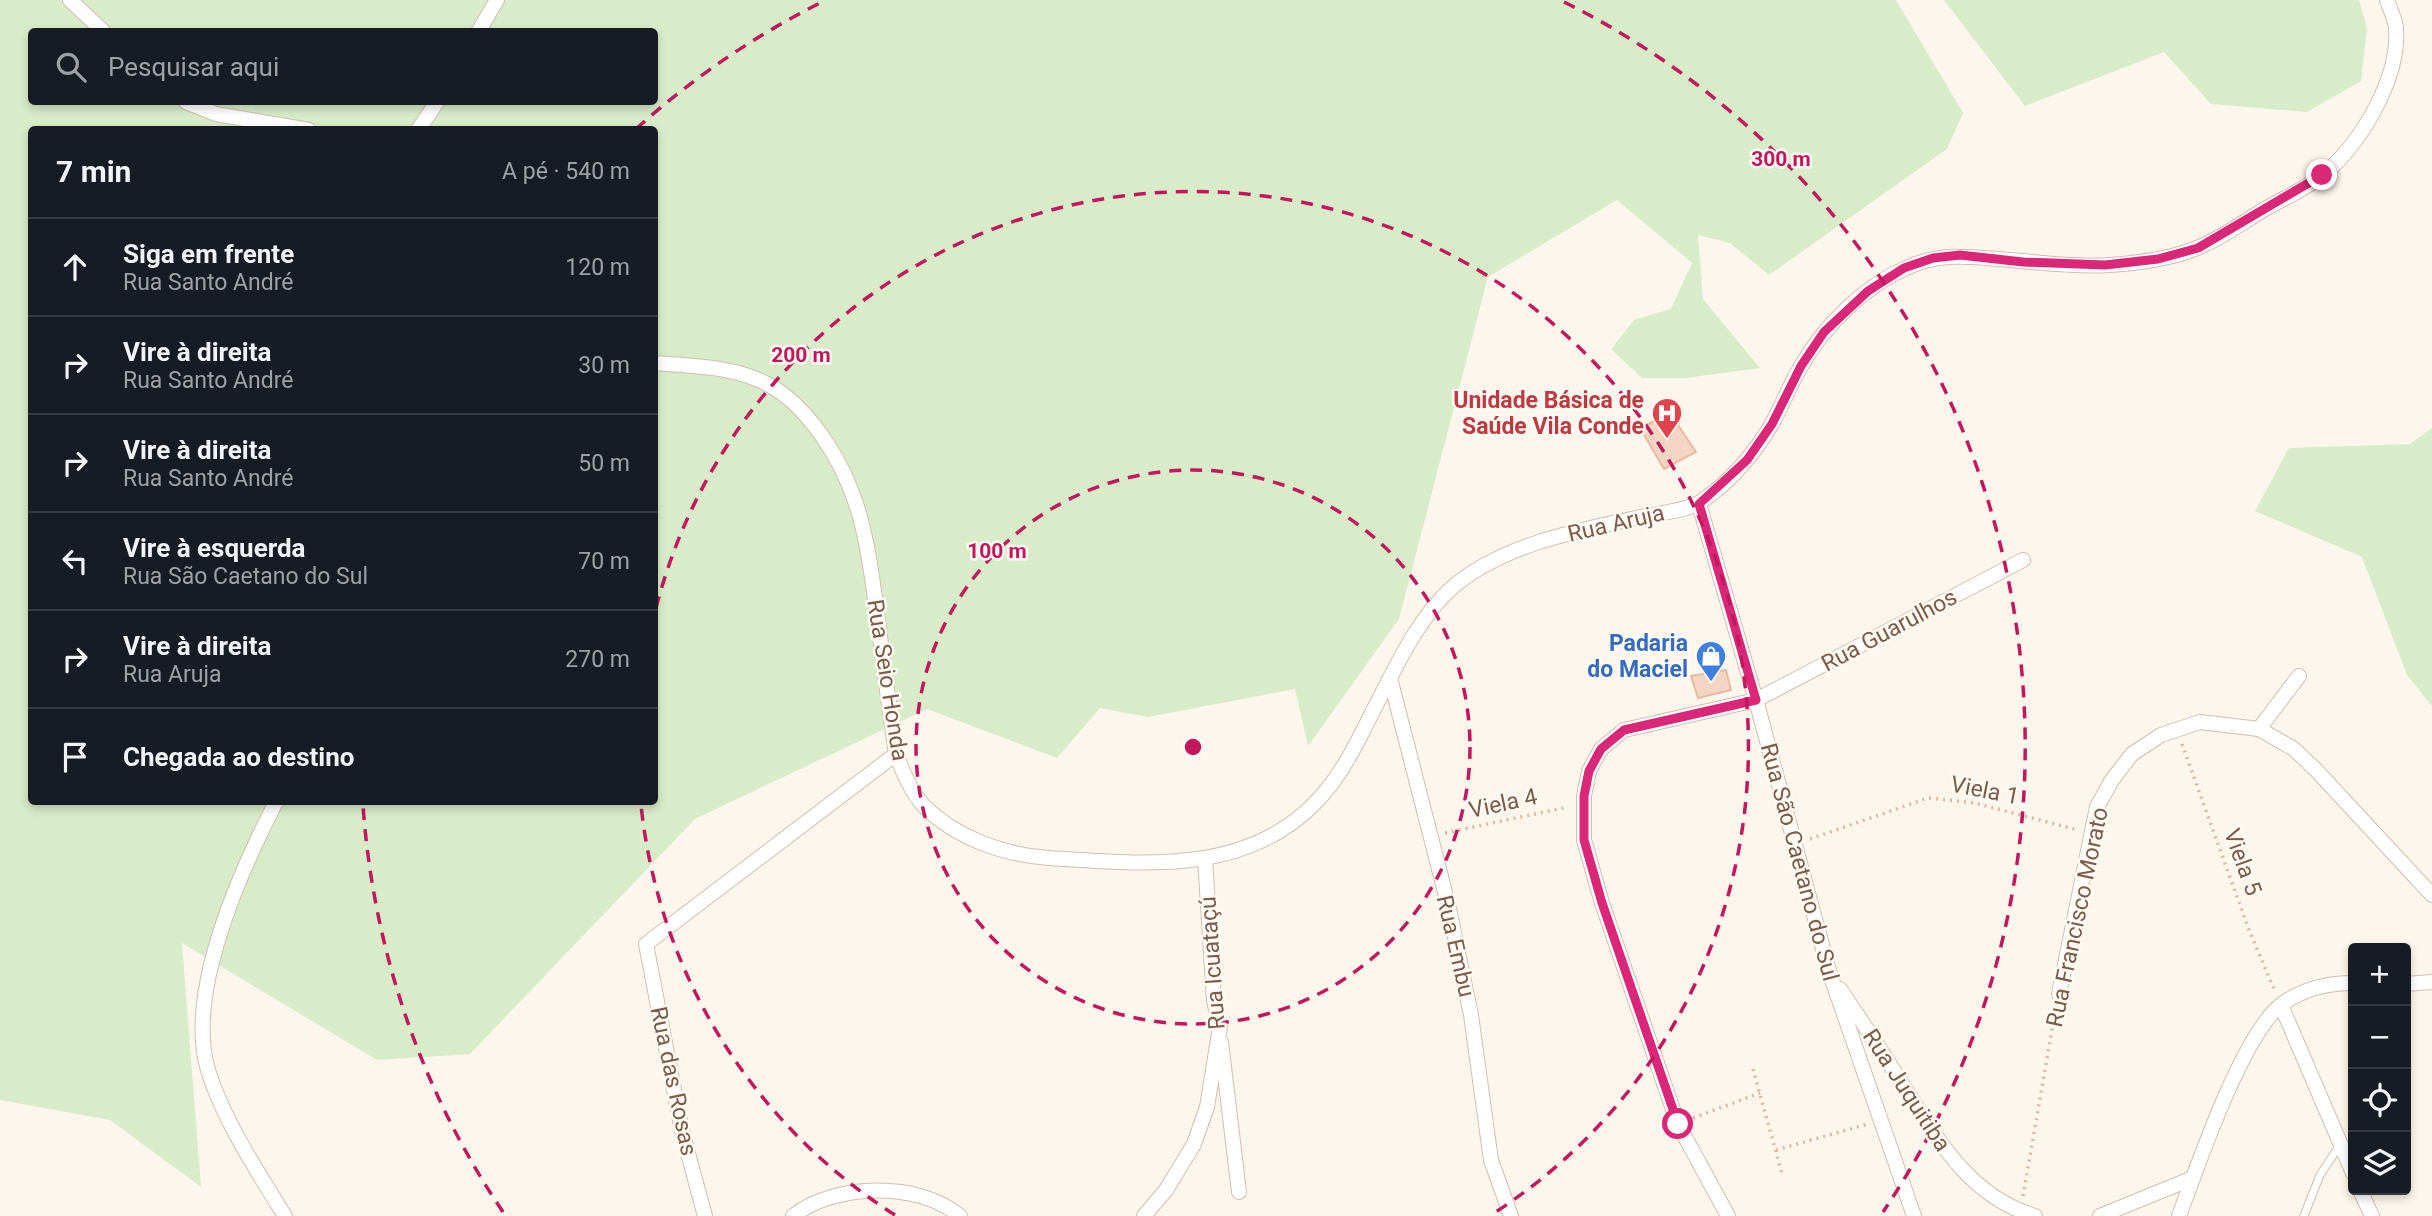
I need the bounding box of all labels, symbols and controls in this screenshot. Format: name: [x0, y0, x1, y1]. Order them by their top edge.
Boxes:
search box: [28, 28, 658, 105]
icon: search: [52, 48, 90, 86]
text: Pesquisar aqui: [108, 52, 279, 82]
text: 300 m: [1751, 147, 1811, 171]
text: 7 min: [56, 154, 131, 189]
text: A pé · 540 m: [502, 158, 630, 185]
route end: [2306, 159, 2337, 190]
text: Siga em frente: [123, 239, 294, 269]
icon: ahead: [56, 248, 94, 286]
text: 120 m: [565, 254, 630, 281]
text: Rua Santo André: [123, 269, 294, 296]
text: Vire à direita: [123, 337, 271, 367]
text: 200 m: [771, 343, 831, 367]
icon: right: [56, 346, 94, 384]
text: 30 m: [578, 352, 630, 379]
text: Rua Santo André: [123, 367, 294, 394]
place label: Unidade Básica de Saúde Vila Conde: [1453, 387, 1644, 440]
hospital icon: Unidade Básica de Saúde Vila Conde: [1650, 396, 1684, 440]
text: Vire à direita: [123, 435, 271, 465]
icon: right: [56, 444, 94, 482]
text: 50 m: [578, 450, 630, 477]
text: Rua Santo André: [123, 465, 294, 492]
street label: Rua Aruja: [1565, 499, 1667, 548]
text: Vire à esquerda: [123, 533, 306, 563]
text: 100 m: [967, 539, 1027, 563]
icon: left: [56, 542, 94, 580]
text: 70 m: [578, 548, 630, 575]
text: Rua São Caetano do Sul: [123, 563, 368, 590]
street label: Rua Guarulhos: [1817, 583, 1962, 677]
street label: Rua Seio Honda: [861, 597, 914, 763]
place label: Padaria do Maciel: [1587, 630, 1688, 683]
text: Vire à direita: [123, 631, 271, 661]
shop icon: Padaria do Maciel: [1694, 639, 1728, 683]
icon: right: [56, 640, 94, 678]
text: 270 m: [565, 646, 630, 673]
text: Rua Aruja: [123, 661, 222, 688]
centre of rings: [1181, 735, 1205, 759]
icon: arrive: [56, 738, 94, 776]
street label: Rua São Caetano do Sul: [1755, 740, 1844, 984]
text: Chegada ao destino: [123, 742, 354, 772]
street label: Viela 1: [1948, 771, 2021, 810]
street label: Viela 4: [1466, 783, 1540, 824]
street label: Rua Francisco Morato: [2041, 805, 2114, 1029]
street label: Viela 5: [2218, 825, 2267, 899]
street label: Rua Embu: [1431, 892, 1480, 1000]
street label: Rua Icuataçú: [1194, 896, 1231, 1030]
map controls: [2348, 943, 2411, 1195]
button: +: [2348, 943, 2411, 1006]
street label: Rua das Rosas: [645, 1004, 702, 1158]
button: −: [2348, 1006, 2411, 1069]
street label: Rua Juquitiba: [1857, 1024, 1956, 1156]
button: locate: [2348, 1069, 2411, 1132]
route start: [1662, 1108, 1693, 1139]
button: layers: [2348, 1132, 2411, 1195]

